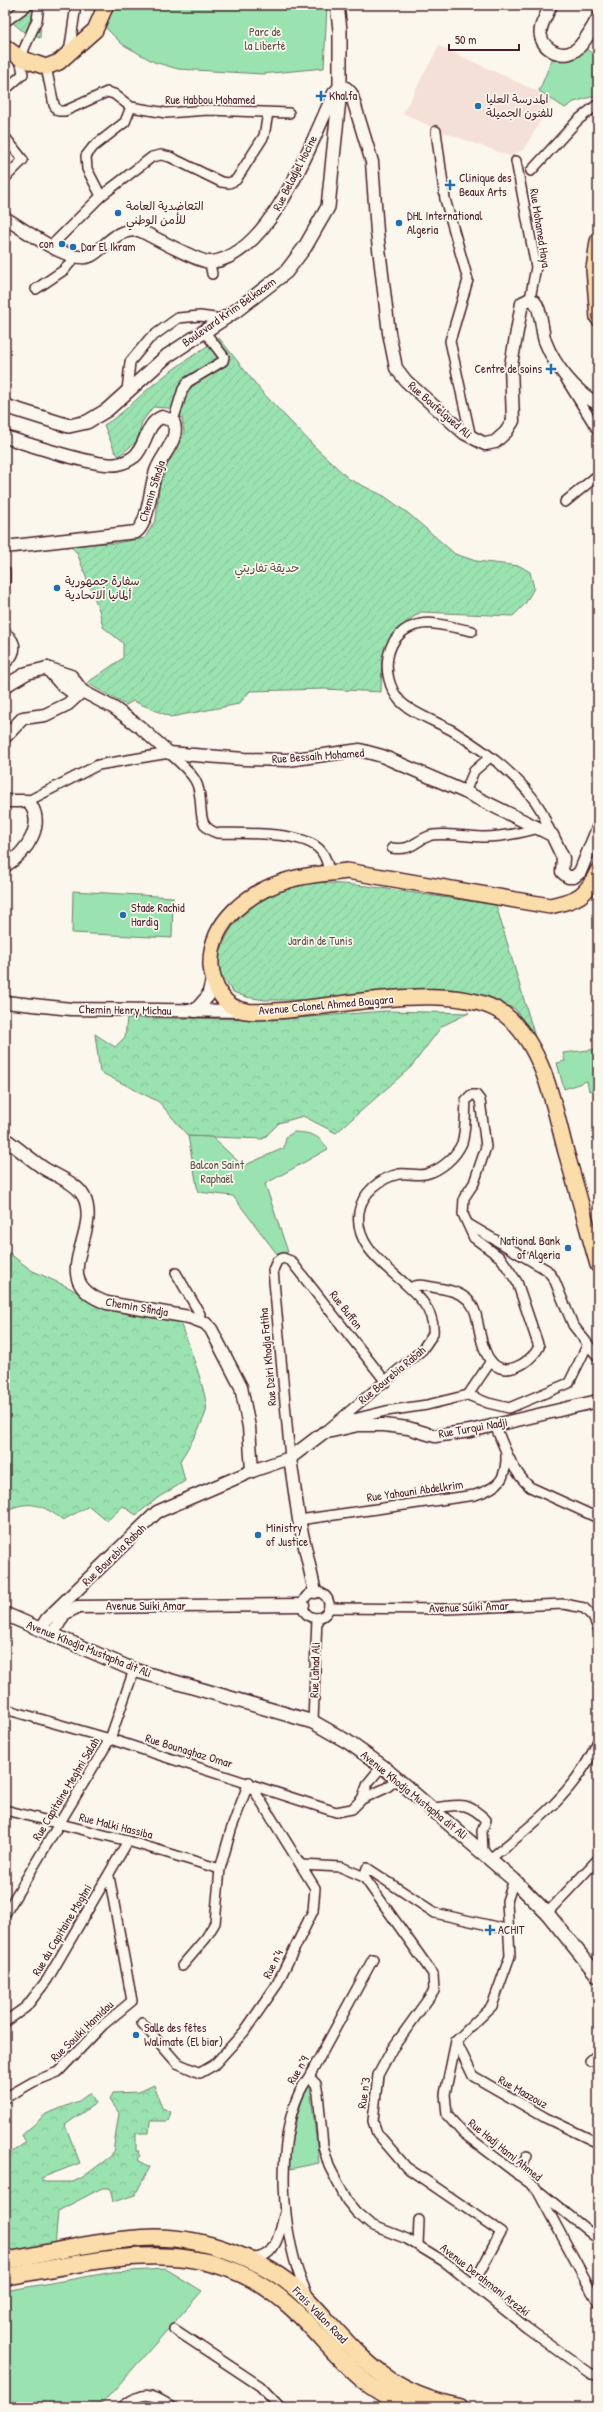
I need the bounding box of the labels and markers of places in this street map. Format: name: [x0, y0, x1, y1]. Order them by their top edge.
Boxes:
place label: Khalfa: [329, 87, 358, 104]
place label: المدرسة العليا للفنون الجميلة: [486, 90, 553, 121]
marker: Khalfa: [316, 91, 326, 101]
marker: المدرسة العليا للفنون الجميلة: [473, 101, 483, 111]
place label: Clinique des Beaux Arts: [459, 169, 512, 200]
marker: Clinique des Beaux Arts: [444, 179, 456, 191]
place label: التعاضدية العامة للأمن الوطني: [126, 197, 204, 231]
place label: DHL International Algeria: [407, 207, 483, 238]
marker: التعاضدية العامة للأمن الوطني: [113, 208, 123, 218]
marker: DHL International Algeria: [394, 218, 404, 228]
place label: con: [39, 235, 54, 252]
place label: Dar El Ikram: [81, 238, 135, 255]
marker: con: [57, 239, 67, 249]
marker: Dar El Ikram: [68, 242, 78, 252]
place label: Centre de soins: [475, 360, 542, 377]
marker: Centre de soins: [545, 363, 557, 375]
place label: سفارة جمهورية ألمانيا الاتحادية: [65, 572, 140, 603]
marker: سفارة جمهورية ألمانيا الاتحادية: [52, 583, 62, 593]
place label: Stade Rachid Hardig: [131, 899, 185, 930]
marker: Stade Rachid Hardig: [118, 910, 128, 920]
place label: National Bank of Algeria: [500, 1232, 560, 1263]
marker: National Bank of Algeria: [563, 1243, 573, 1253]
place label: Ministry of Justice: [266, 1519, 308, 1550]
marker: Ministry of Justice: [253, 1530, 263, 1540]
place label: ACHIT: [498, 1921, 525, 1938]
marker: ACHIT: [485, 1925, 495, 1935]
place label: Salle des fêtes Walimate (El biar): [144, 2019, 223, 2050]
marker: Salle des fêtes Walimate (El biar): [131, 2030, 141, 2040]

